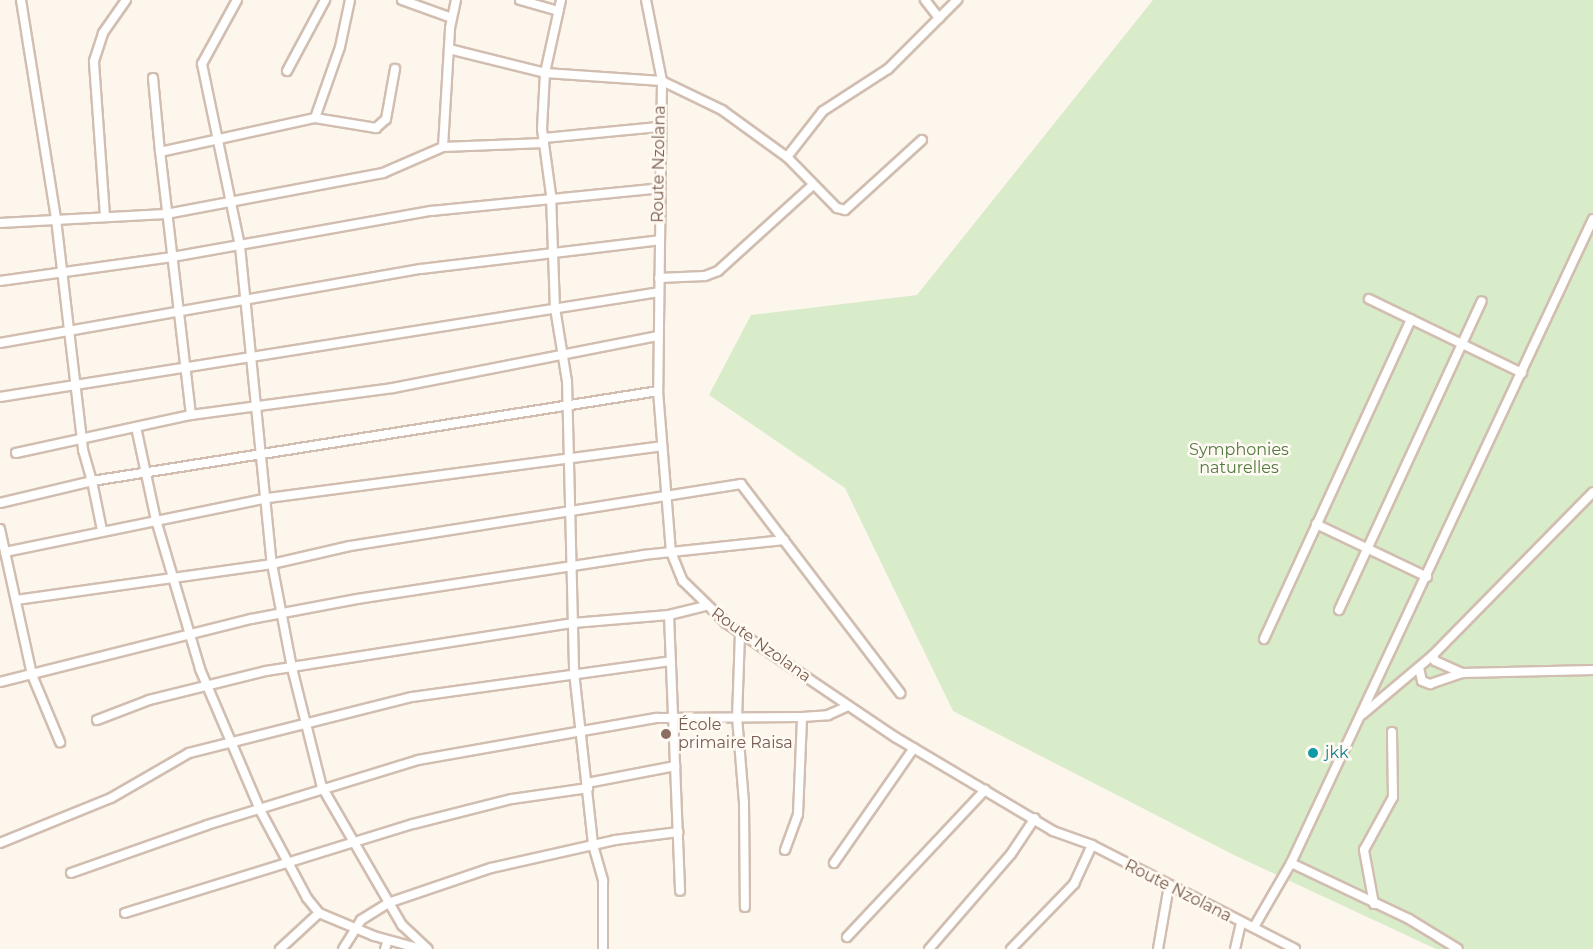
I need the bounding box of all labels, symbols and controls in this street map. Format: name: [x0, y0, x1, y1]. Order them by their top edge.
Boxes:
street label: Route Nzolana: [648, 105, 670, 223]
park label: Symphonies naturelles: [1189, 440, 1289, 478]
street label: Route Nzolana: [707, 603, 815, 687]
place label: École primaire Raisa: [678, 715, 793, 753]
marker: École primaire Raisa: [659, 727, 673, 741]
place label: jkk: [1325, 743, 1349, 763]
marker: jkk: [1306, 746, 1320, 760]
street label: Route Nzolana: [1121, 856, 1235, 926]

